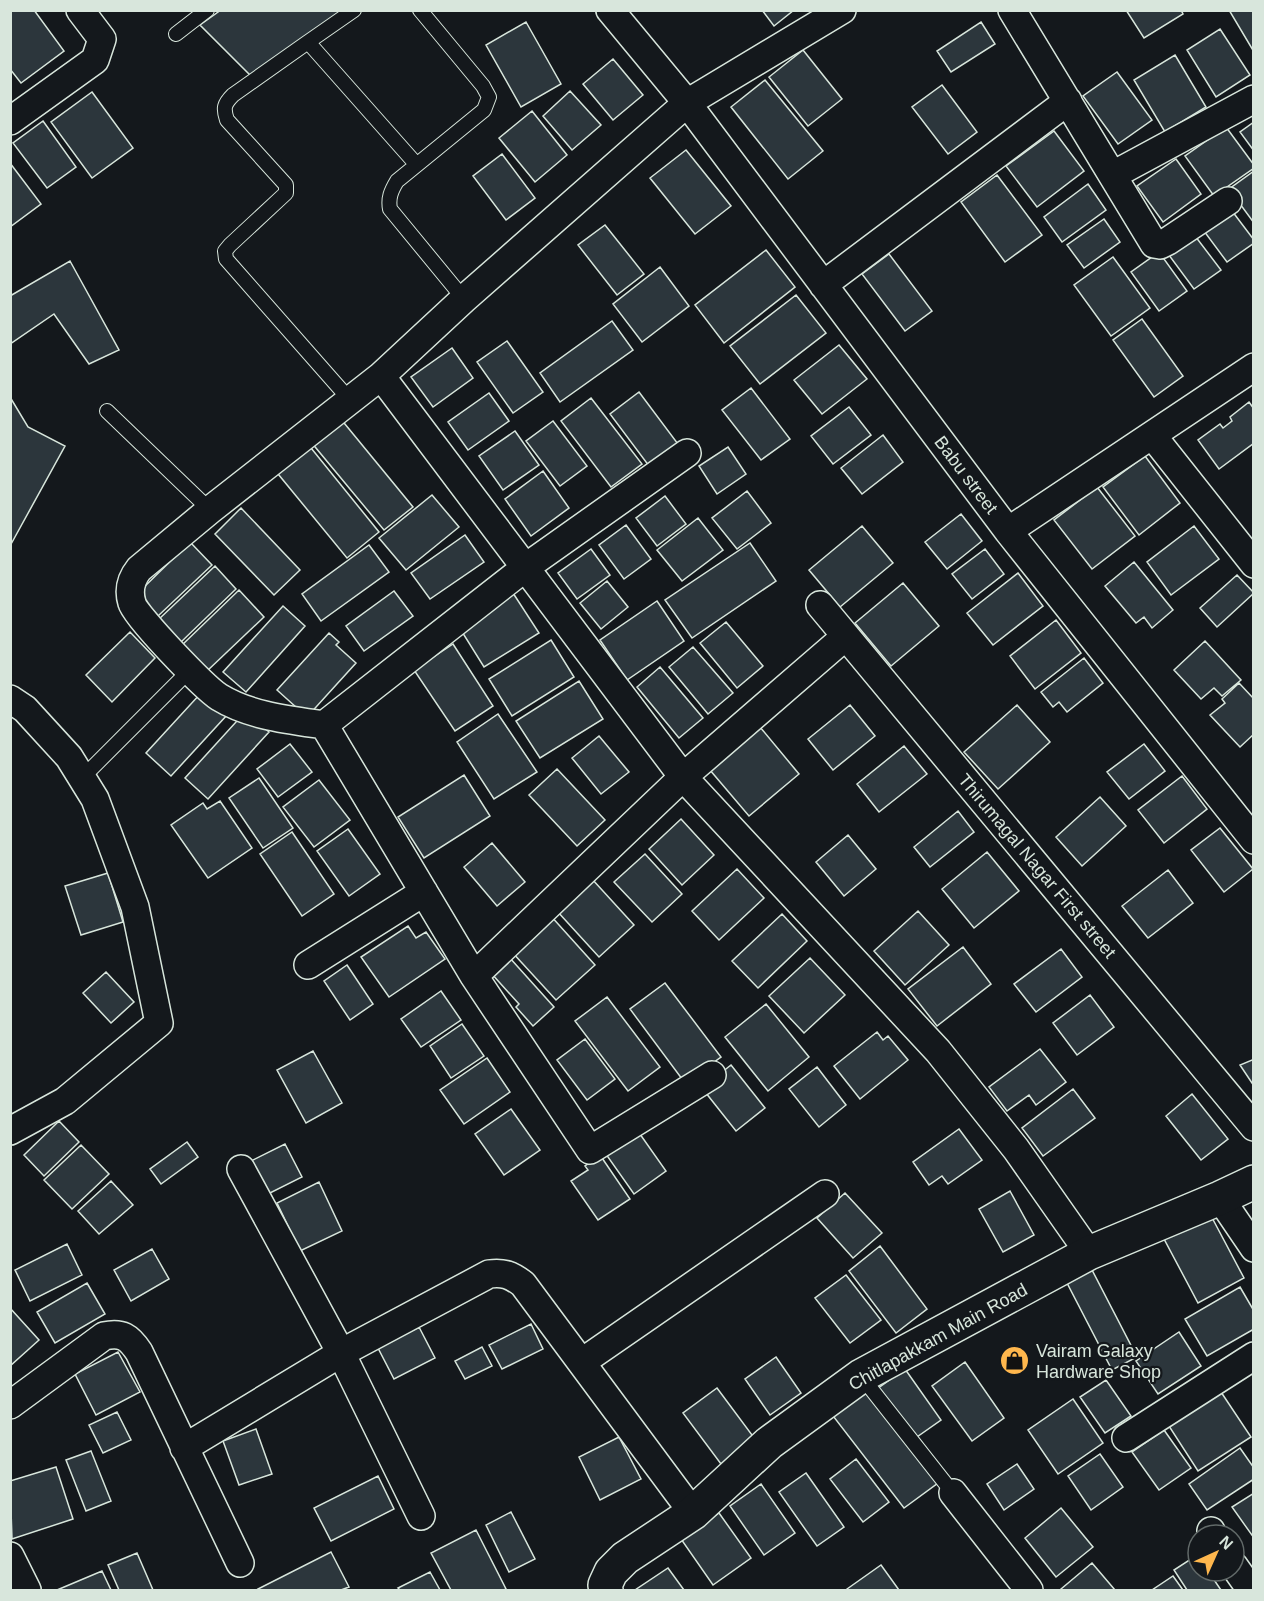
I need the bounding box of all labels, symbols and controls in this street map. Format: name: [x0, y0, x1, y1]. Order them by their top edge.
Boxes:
street label: Babu street: [930, 432, 1002, 518]
street label: Thirumagal Nagar First street: [954, 770, 1120, 962]
street label: Chitlapakkam Main Road: [845, 1280, 1031, 1394]
place label: Vairam Galaxy Hardware Shop: [1036, 1341, 1161, 1382]
shop icon: Vairam Galaxy Hardware Shop: [999, 1345, 1031, 1377]
north arrow: [1186, 1523, 1246, 1583]
text: N: [1216, 1533, 1236, 1553]

